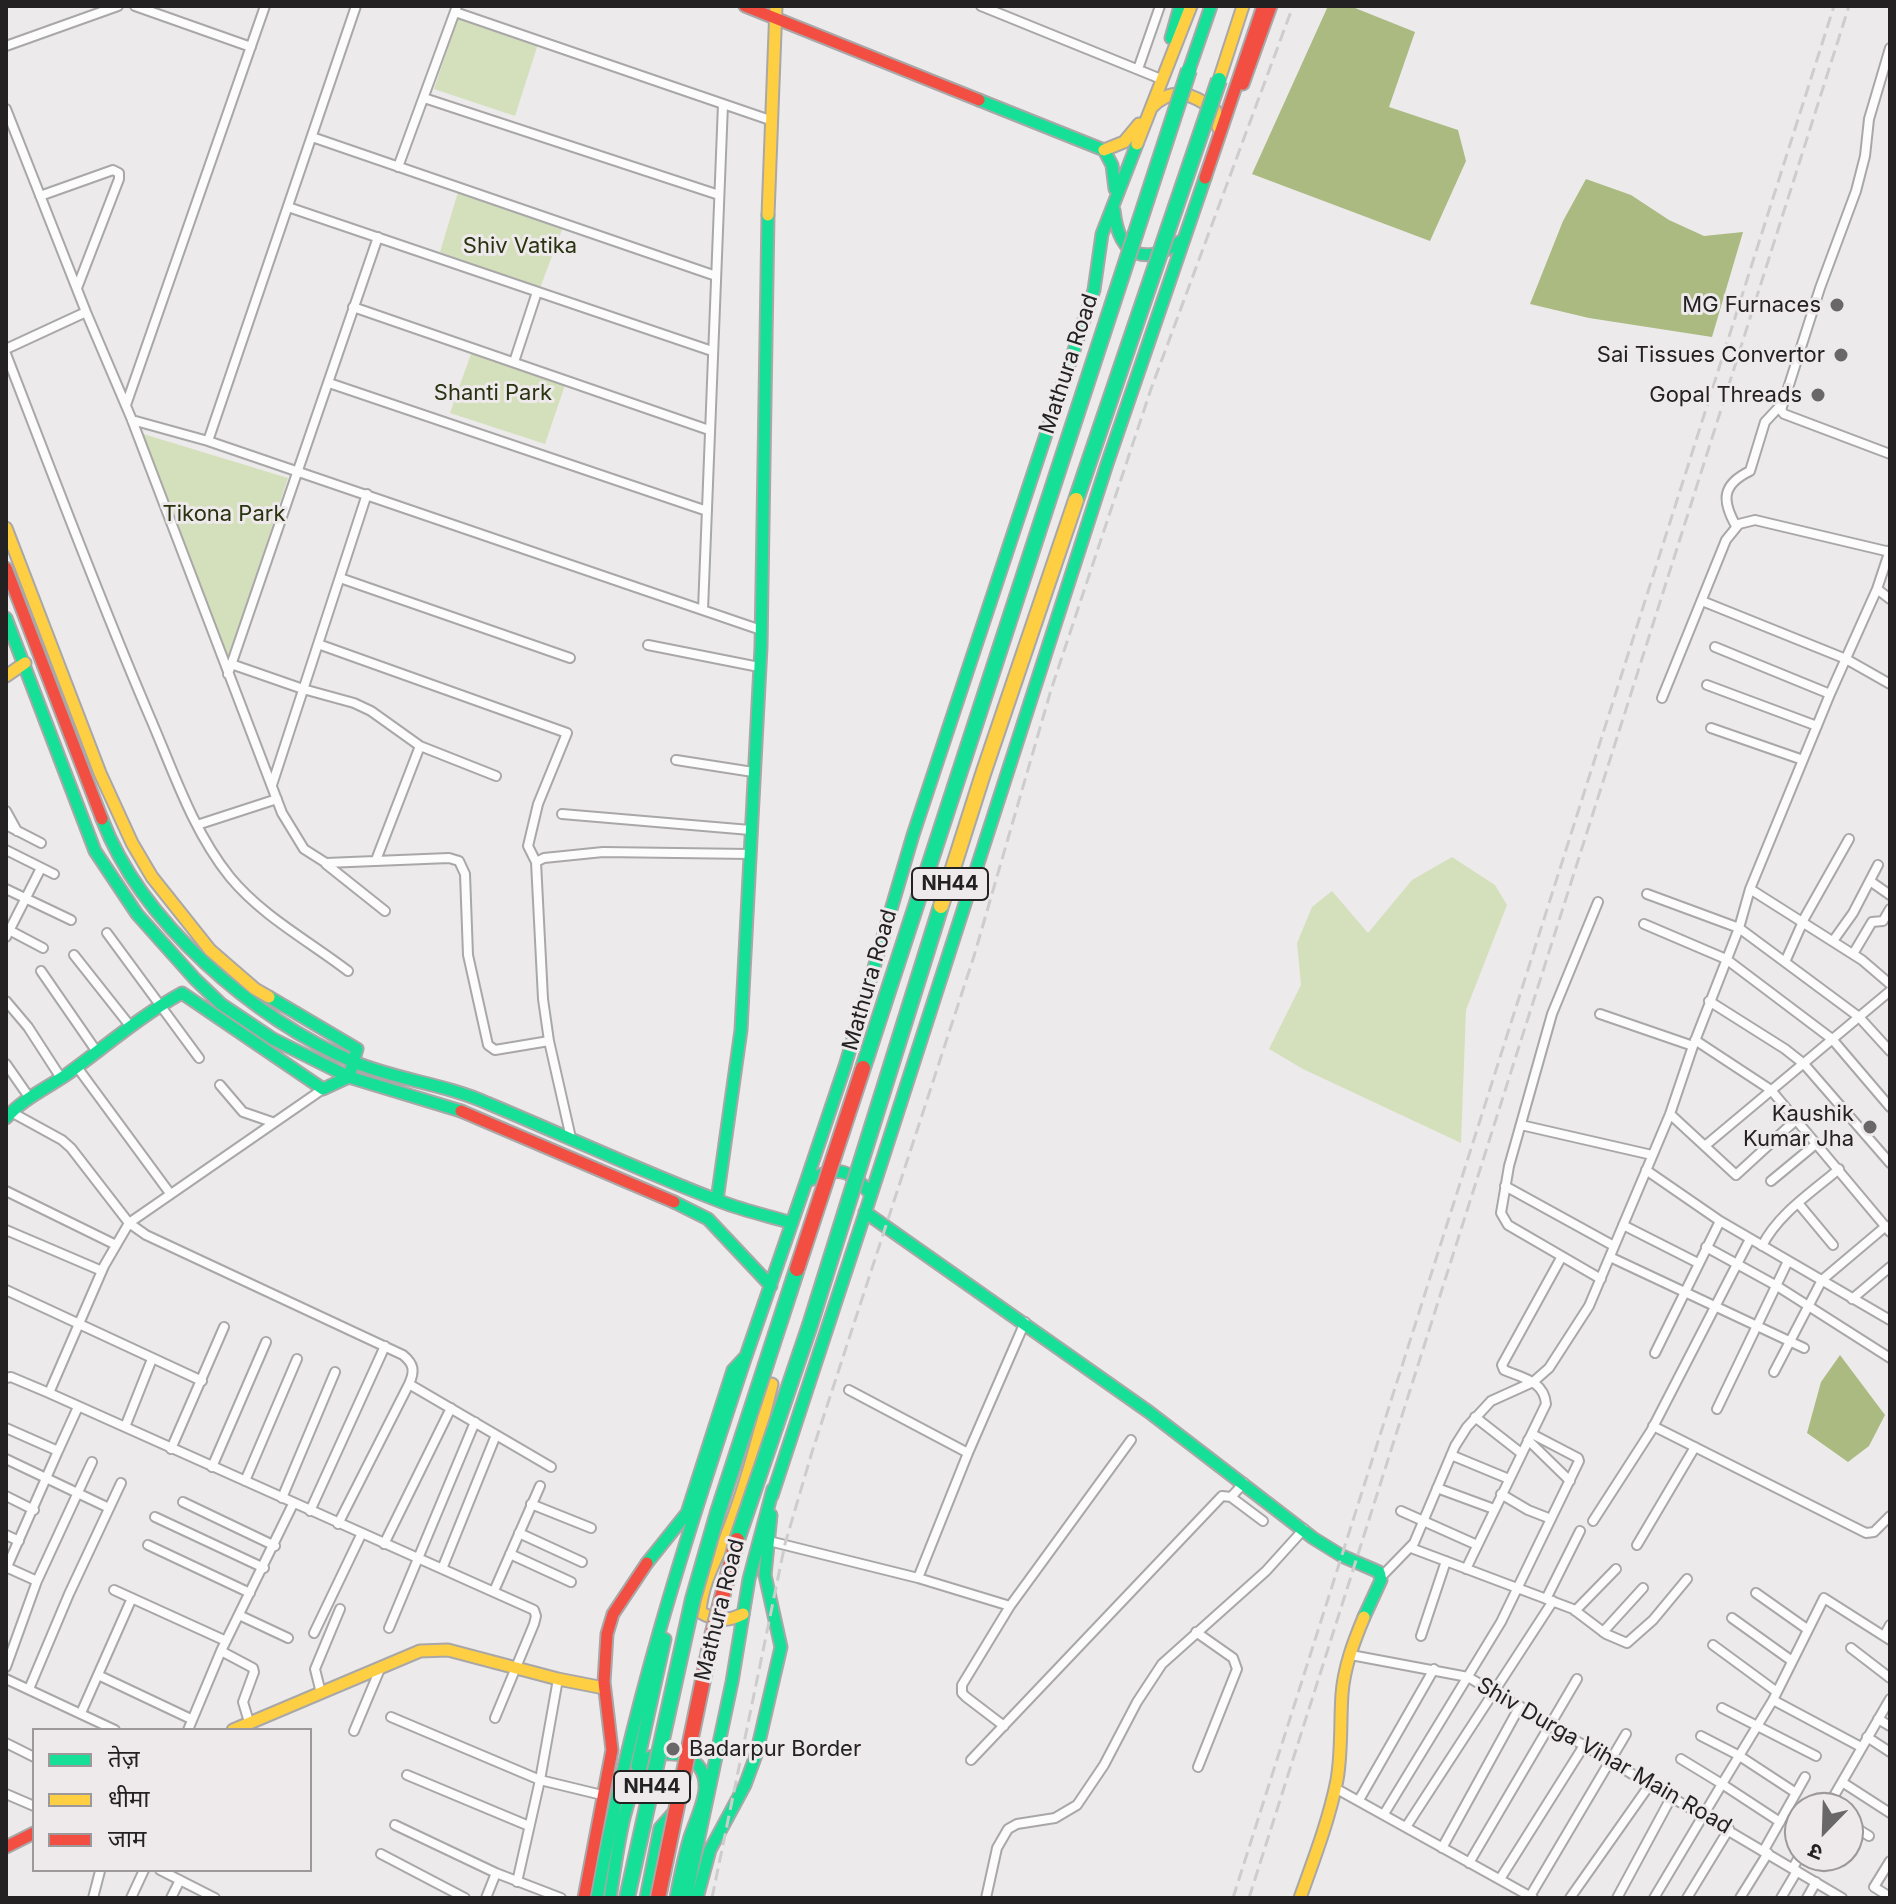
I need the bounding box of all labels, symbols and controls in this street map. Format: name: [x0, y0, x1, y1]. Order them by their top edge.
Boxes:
park label: Shiv Vatika: [463, 233, 577, 259]
street label: Mathura Road: [1034, 291, 1104, 437]
place label: MG Furnaces: [1682, 292, 1821, 318]
marker: MG Furnaces: [1828, 296, 1846, 314]
place label: Sai Tissues Convertor: [1597, 342, 1825, 368]
marker: Sai Tissues Convertor: [1832, 346, 1850, 364]
park label: Shanti Park: [434, 380, 552, 406]
place label: Gopal Threads: [1649, 382, 1802, 408]
marker: Gopal Threads: [1809, 386, 1827, 404]
park label: Tikona Park: [163, 501, 285, 527]
road number: NH44: [912, 868, 988, 900]
street label: Mathura Road: [837, 907, 903, 1053]
place label: Kaushik Kumar Jha: [1743, 1101, 1854, 1152]
marker: Kaushik Kumar Jha: [1861, 1118, 1879, 1136]
street label: Mathura Road: [690, 1536, 750, 1684]
street label: Shiv Durga Vihar Main Road: [1472, 1672, 1736, 1840]
legend: [32, 1728, 312, 1872]
place label: Badarpur Border: [689, 1736, 861, 1762]
marker: Badarpur Border: [664, 1740, 682, 1758]
text: तेज़: [108, 1744, 140, 1773]
road number: NH44: [614, 1771, 690, 1803]
text: धीमा: [108, 1784, 150, 1813]
north arrow: [1784, 1792, 1864, 1872]
text: जाम: [108, 1824, 146, 1853]
text: उ: [1804, 1838, 1826, 1867]

